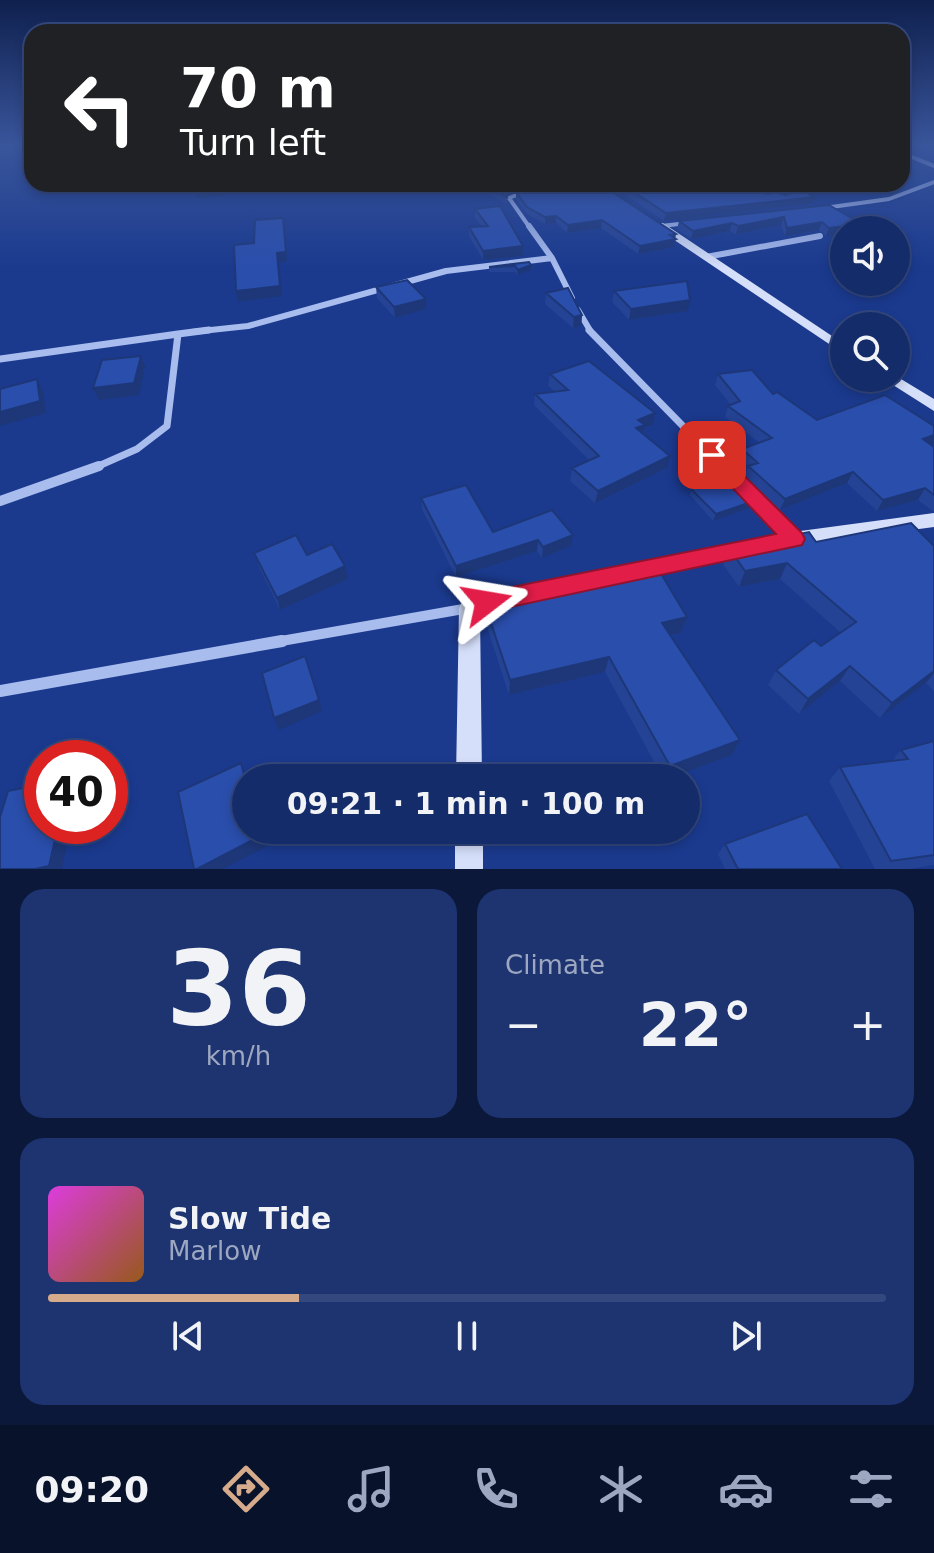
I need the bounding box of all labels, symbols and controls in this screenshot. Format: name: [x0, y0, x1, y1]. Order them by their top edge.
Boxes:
text: 70 m: [180, 55, 336, 120]
icon: left: [48, 56, 152, 160]
text: Turn left: [180, 122, 326, 163]
map controls: [830, 216, 910, 392]
button: sound: [830, 216, 910, 296]
button: search: [830, 312, 910, 392]
pin: [678, 421, 746, 489]
icon: arrive: [690, 433, 734, 477]
position arrow: [445, 560, 529, 644]
speed limit sign: 40: [24, 740, 128, 844]
text: 09:21 · 1 min · 100 m: [287, 786, 645, 821]
text: 36: [166, 928, 311, 1050]
text: Climate: [505, 950, 605, 980]
text: 22°: [639, 990, 752, 1060]
text: −: [505, 999, 542, 1050]
text: +: [849, 999, 886, 1050]
text: km/h: [206, 1041, 271, 1071]
text: Slow Tide: [168, 1201, 331, 1236]
text: Marlow: [168, 1236, 261, 1266]
icon: previous: [166, 1314, 210, 1358]
icon: pause: [445, 1314, 489, 1358]
icon: next: [724, 1314, 768, 1358]
icon: directions: [218, 1461, 274, 1517]
icon: music: [343, 1461, 399, 1517]
icon: phone: [468, 1461, 524, 1517]
icon: climate: [593, 1461, 649, 1517]
icon: car: [718, 1461, 774, 1517]
icon: filters: [843, 1461, 899, 1517]
text: 09:20: [35, 1469, 149, 1510]

